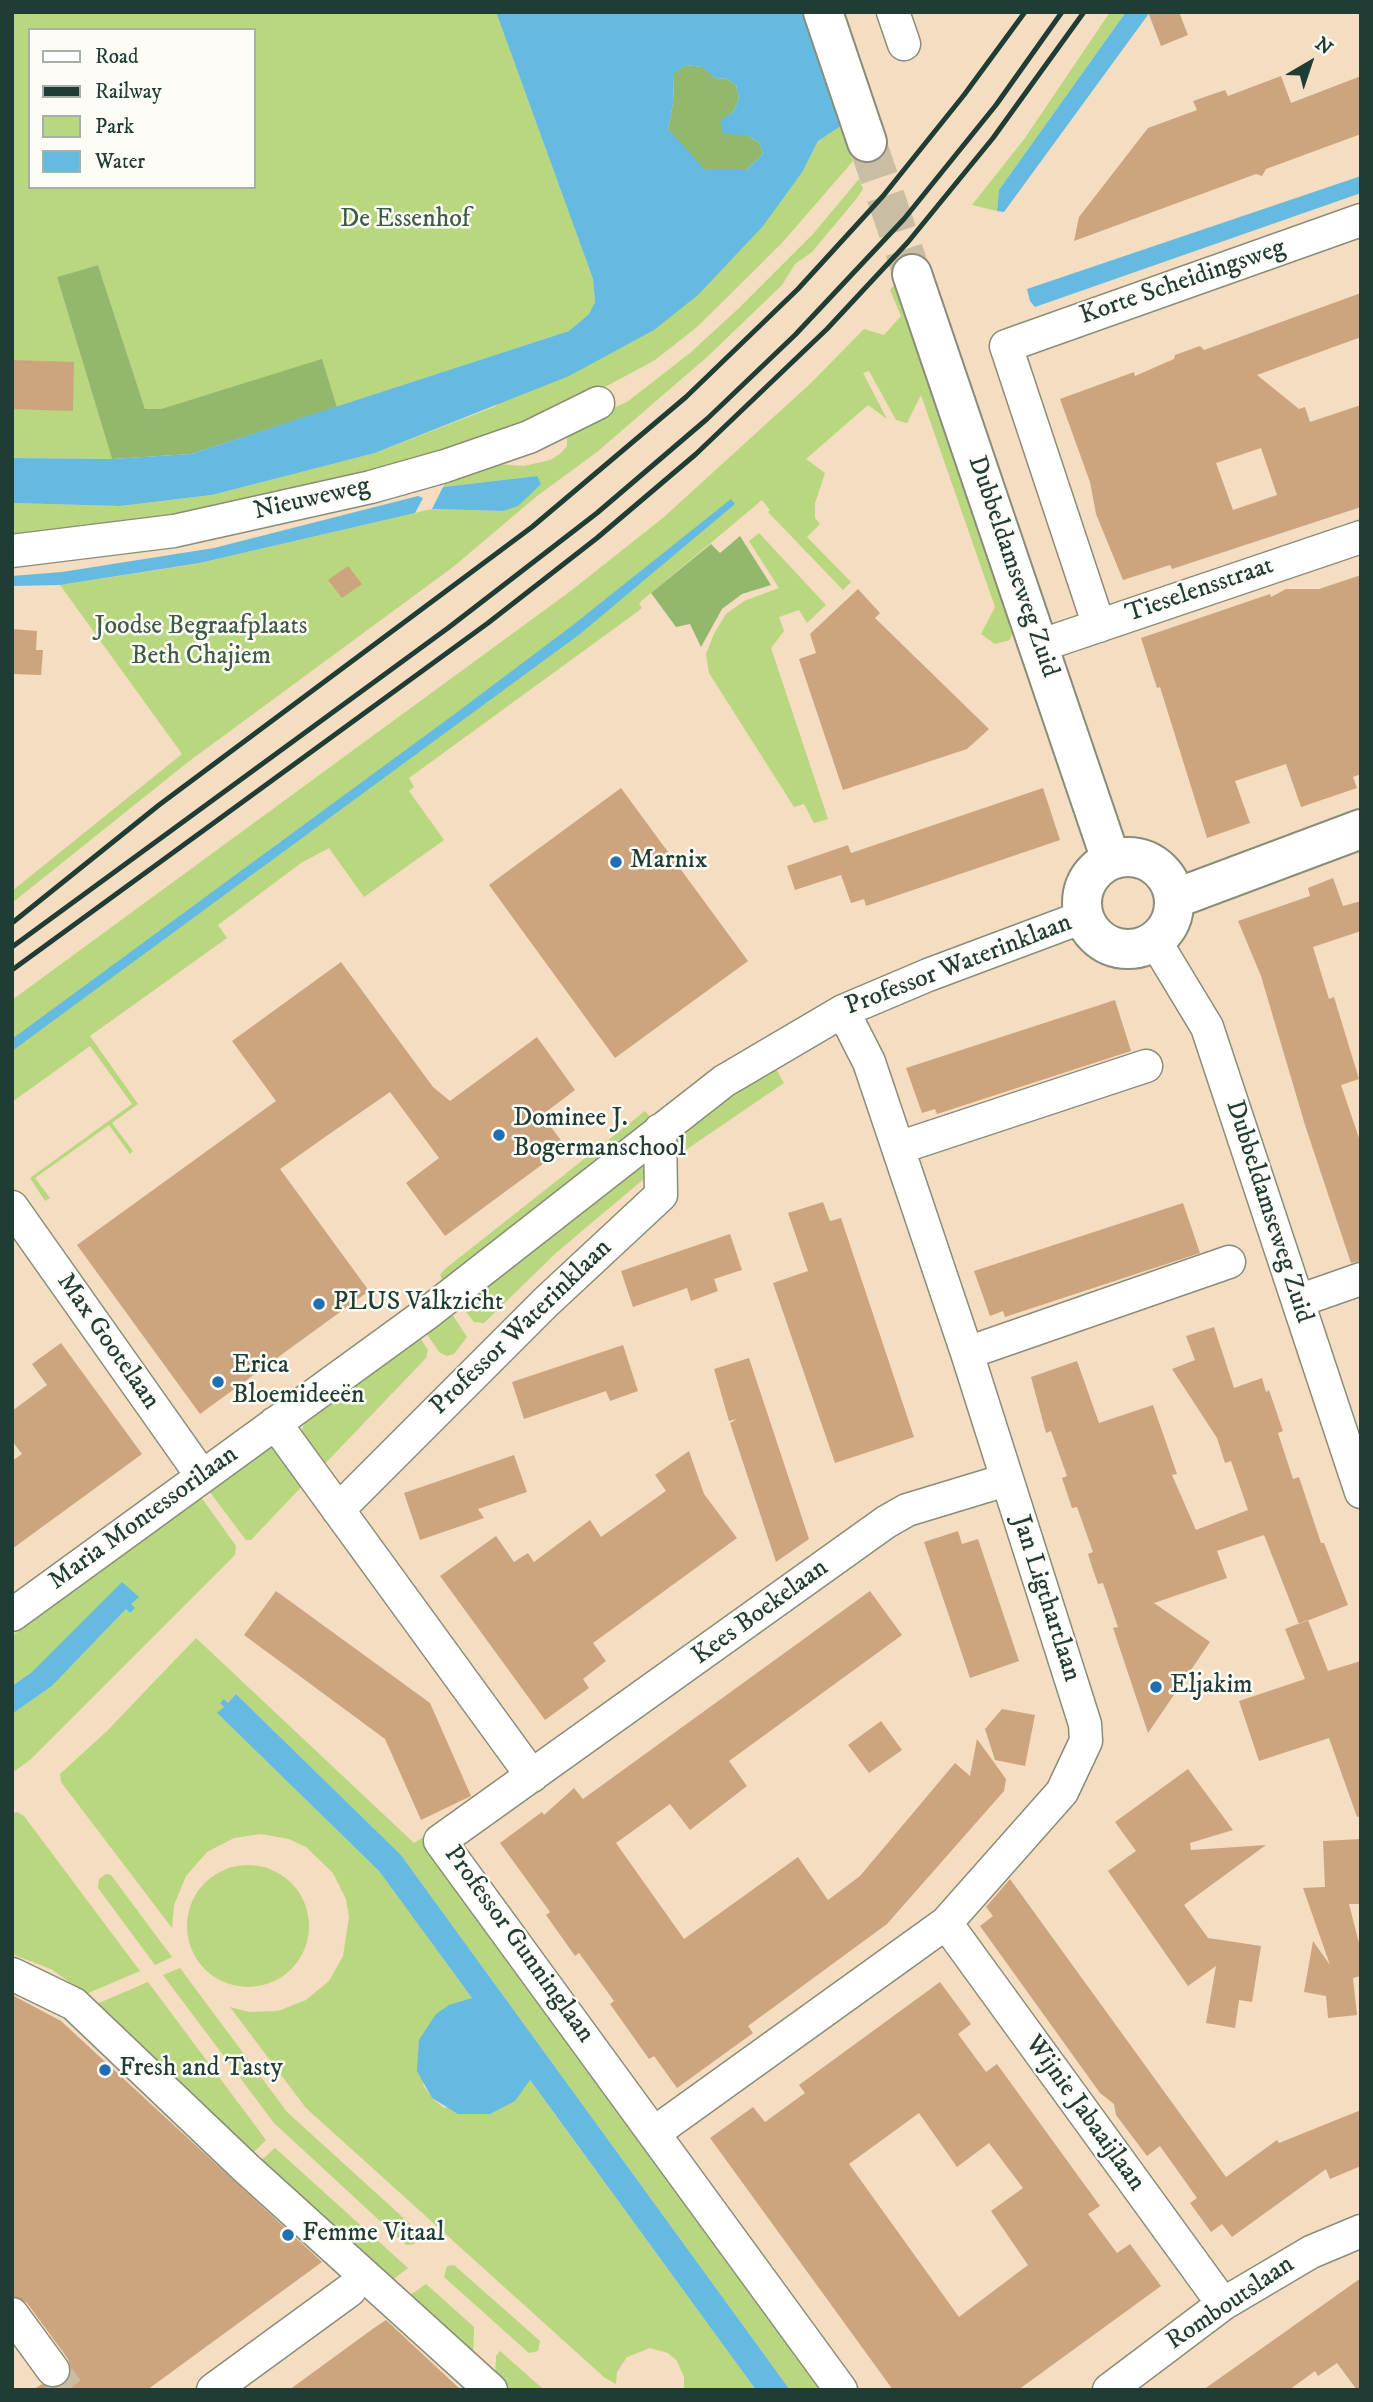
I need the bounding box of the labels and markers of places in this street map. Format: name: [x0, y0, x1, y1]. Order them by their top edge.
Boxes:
place label: Marnix: [630, 846, 708, 878]
marker: Marnix: [608, 854, 624, 870]
place label: Dominee J. Bogermanschool: [513, 1104, 686, 1166]
marker: Dominee J. Bogermanschool: [491, 1127, 507, 1143]
place label: PLUS Valkzicht: [333, 1288, 503, 1320]
marker: PLUS Valkzicht: [311, 1296, 327, 1312]
place label: Erica Bloemideeën: [232, 1351, 365, 1412]
marker: Erica Bloemideeën: [210, 1374, 226, 1390]
place label: Eljakim: [1170, 1671, 1253, 1703]
marker: Eljakim: [1148, 1679, 1164, 1695]
place label: Fresh and Tasty: [119, 2054, 283, 2086]
marker: Fresh and Tasty: [97, 2062, 113, 2078]
place label: Femme Vitaal: [302, 2219, 444, 2251]
marker: Femme Vitaal: [280, 2227, 296, 2243]

